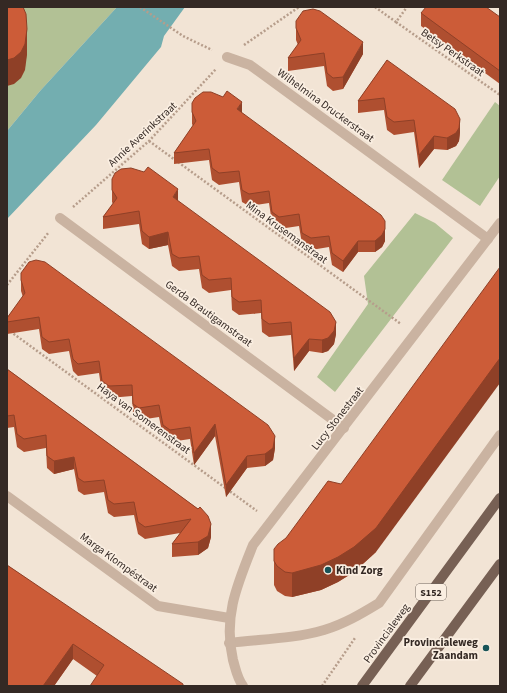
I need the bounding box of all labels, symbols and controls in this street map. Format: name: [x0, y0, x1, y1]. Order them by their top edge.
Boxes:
street label: Betsy Perkstraat: [418, 25, 488, 80]
street label: Wilhelmina Druckerstraat: [274, 65, 377, 146]
street label: Annie Averinkstraat: [105, 98, 180, 170]
street label: Mina Krusemanstraat: [243, 198, 331, 267]
street label: Gerda Brautigamstraat: [162, 277, 255, 350]
street label: Haya van Somerenstraat: [94, 379, 194, 458]
street label: Lucy Stonestraat: [308, 383, 367, 453]
street label: Marga Klompéstraat: [77, 529, 161, 596]
place label: Kind Zorg: [336, 563, 383, 578]
marker: Kind Zorg: [323, 565, 333, 575]
road number: S152: [416, 584, 446, 600]
street label: Provincialeweg: [360, 600, 413, 666]
place label: Provincialeweg Zaandam: [403, 635, 478, 663]
marker: Provincialeweg Zaandam: [481, 643, 491, 653]

